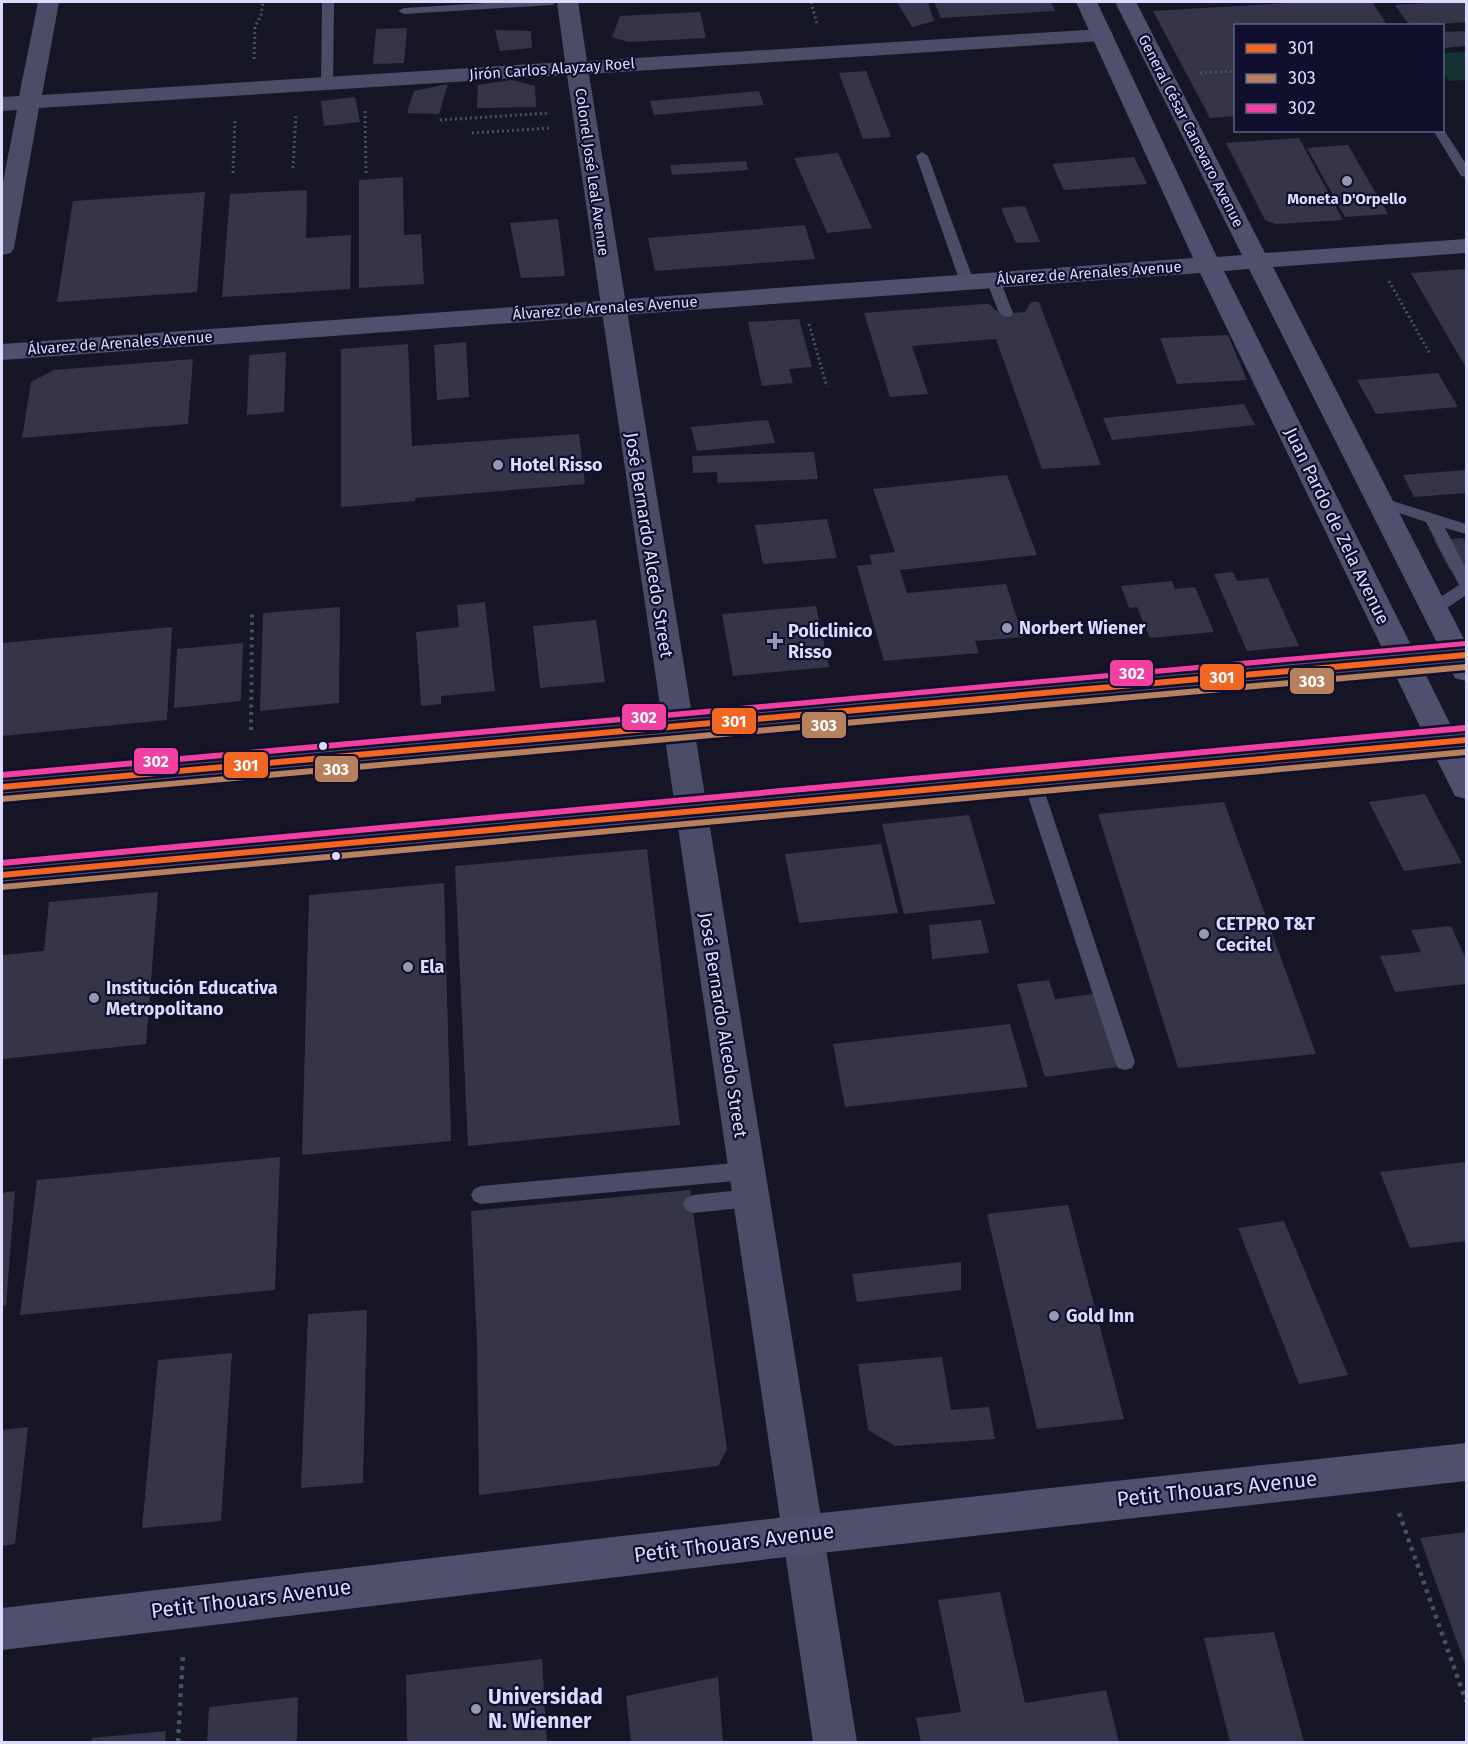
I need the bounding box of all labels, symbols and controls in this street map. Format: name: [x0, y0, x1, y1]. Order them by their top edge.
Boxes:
legend: [1234, 24, 1444, 132]
street label: General César Canevaro Avenue: [1134, 32, 1248, 230]
text: 301: [1288, 37, 1314, 59]
street label: Jirón Carlos Alayzay Roel: [469, 54, 636, 84]
text: 303: [1288, 67, 1316, 89]
street label: Colonel José Leal Avenue: [571, 87, 613, 257]
text: 302: [1288, 97, 1316, 119]
marker: Moneta D'Orpello: [1340, 174, 1354, 188]
place label: Moneta D'Orpello: [1287, 190, 1407, 208]
street label: Álvarez de Arenales Avenue: [996, 258, 1182, 288]
street label: Álvarez de Arenales Avenue: [512, 293, 698, 323]
street label: Álvarez de Arenales Avenue: [27, 328, 213, 358]
street label: Juan Pardo de Zela Avenue: [1280, 424, 1394, 628]
street label: José Bernardo Alcedo Street: [620, 431, 678, 660]
place label: Hotel Risso: [510, 454, 603, 476]
marker: Hotel Risso: [491, 458, 505, 472]
place label: Norbert Wiener: [1019, 617, 1146, 639]
place label: Policlinico Risso: [788, 620, 872, 663]
marker: Norbert Wiener: [1000, 621, 1014, 635]
marker: Policlinico Risso: [766, 632, 784, 650]
line badge: 302: [1109, 659, 1154, 687]
line badge: 301: [1199, 663, 1245, 691]
text: 302: [1118, 664, 1145, 683]
line badge: 303: [1289, 667, 1335, 695]
text: 301: [1209, 668, 1234, 687]
text: 303: [1298, 672, 1325, 691]
line badge: 302: [621, 703, 667, 731]
line badge: 301: [711, 707, 757, 735]
text: 302: [630, 708, 657, 727]
line badge: 303: [801, 711, 847, 739]
text: 301: [721, 712, 746, 731]
text: 303: [810, 716, 837, 735]
unlabelled marker: [317, 740, 329, 752]
line badge: 302: [133, 747, 179, 775]
line badge: 301: [223, 751, 269, 779]
text: 302: [142, 752, 169, 771]
line badge: 303: [314, 755, 359, 783]
text: 301: [233, 756, 258, 775]
text: 303: [322, 760, 349, 779]
unlabelled marker: [330, 850, 342, 862]
street label: José Bernardo Alcedo Street: [694, 911, 752, 1140]
place label: CETPRO T&T Cecitel: [1216, 913, 1315, 956]
marker: CETPRO T&T Cecitel: [1197, 927, 1211, 941]
place label: Ela: [420, 956, 445, 978]
marker: Ela: [401, 960, 415, 974]
place label: Institución Educativa Metropolitano: [106, 977, 278, 1020]
marker: Institución Educativa Metropolitano: [87, 991, 101, 1005]
place label: Gold Inn: [1066, 1305, 1135, 1327]
marker: Gold Inn: [1047, 1309, 1061, 1323]
street label: Petit Thouars Avenue: [1115, 1466, 1319, 1512]
street label: Petit Thouars Avenue: [632, 1518, 836, 1568]
street label: Petit Thouars Avenue: [149, 1574, 353, 1624]
place label: Universidad N. Wienner: [488, 1684, 603, 1734]
marker: Universidad N. Wienner: [469, 1702, 483, 1716]

